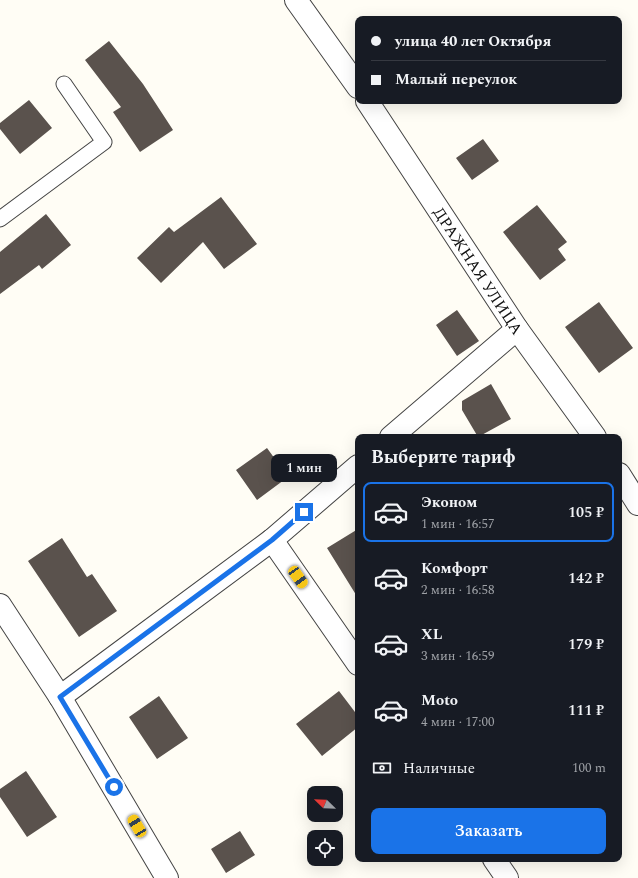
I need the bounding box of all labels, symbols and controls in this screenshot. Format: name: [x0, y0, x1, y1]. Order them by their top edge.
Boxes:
text: улица 40 лет Октября: [395, 30, 551, 53]
text: Малый переулок: [395, 68, 517, 91]
street label: ДРАЖНАЯ УЛИЦА: [427, 202, 529, 340]
text: Выберите тариф: [371, 444, 516, 471]
callout: 1 мин: [271, 454, 337, 482]
text: 1 мин: [286, 458, 322, 478]
text: Эконом: [421, 491, 477, 514]
icon: car: [373, 494, 409, 530]
text: 105 ₽: [568, 501, 604, 524]
route end: [295, 503, 313, 521]
text: 1 мин · 16:57: [421, 514, 494, 534]
text: Комфорт: [421, 557, 488, 580]
icon: car: [373, 560, 409, 596]
car: [286, 564, 310, 590]
text: 142 ₽: [568, 567, 604, 590]
text: 2 мин · 16:58: [421, 580, 494, 600]
text: XL: [421, 623, 442, 646]
icon: car: [373, 626, 409, 662]
text: 179 ₽: [568, 633, 604, 656]
text: 3 мин · 16:59: [421, 646, 494, 666]
text: Moto: [421, 689, 458, 712]
icon: car: [373, 692, 409, 728]
text: 111 ₽: [568, 699, 604, 722]
text: 4 мин · 17:00: [421, 712, 494, 732]
icon: cash: [371, 757, 393, 779]
text: Наличные: [403, 757, 475, 780]
text: 100 m: [572, 758, 606, 778]
route start: [105, 778, 123, 796]
north arrow: [307, 786, 343, 822]
map controls: [307, 786, 343, 866]
button: Заказать: [371, 808, 606, 854]
car: [126, 813, 148, 839]
button: locate: [307, 830, 343, 866]

